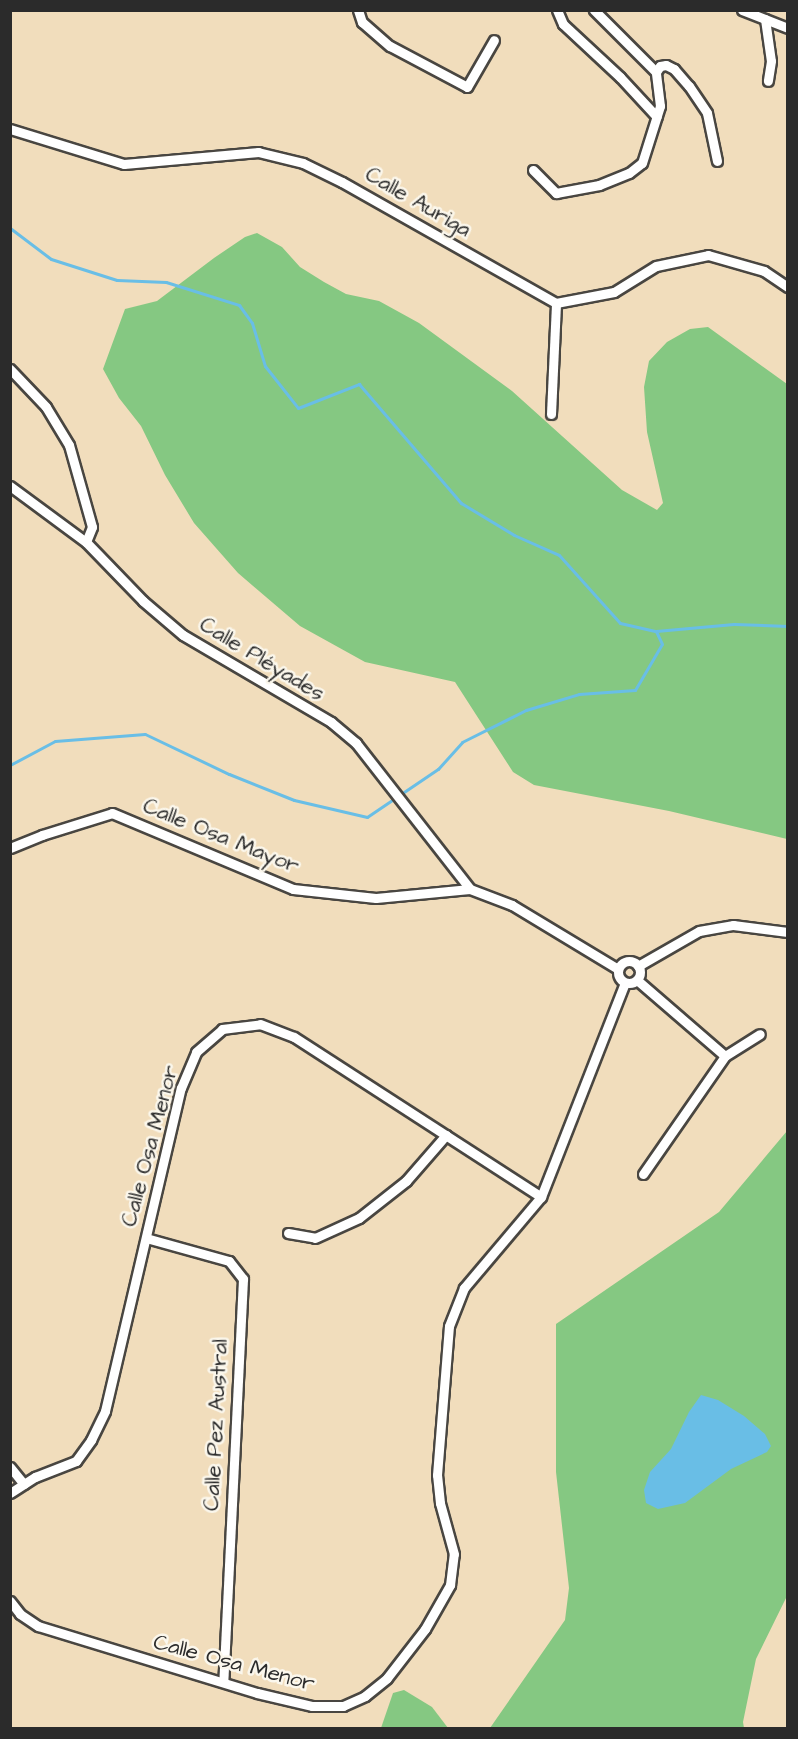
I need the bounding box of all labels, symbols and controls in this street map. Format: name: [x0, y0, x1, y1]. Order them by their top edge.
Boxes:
street label: Calle Auriga: [360, 161, 476, 243]
street label: Calle Pléyades: [195, 611, 329, 707]
street label: Calle Osa Mayor: [139, 793, 303, 879]
street label: Calle Osa Menor: [116, 1063, 184, 1229]
street label: Calle Pez Austral: [198, 1338, 234, 1512]
street label: Calle Osa Menor: [151, 1629, 317, 1697]

